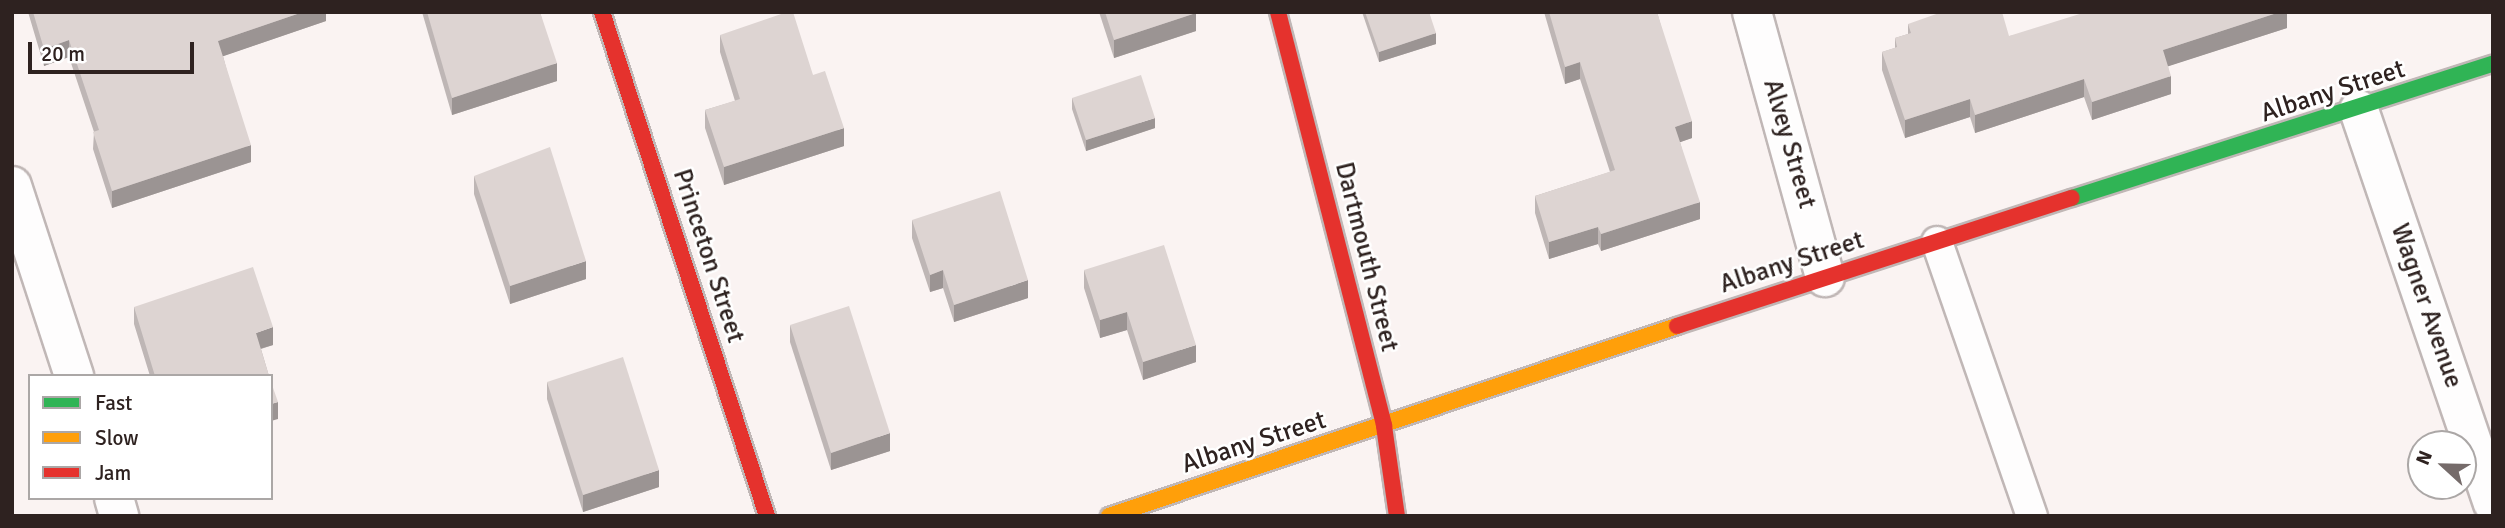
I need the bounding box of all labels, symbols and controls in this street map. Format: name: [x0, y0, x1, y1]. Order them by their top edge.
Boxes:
scale bar: [32, 28, 198, 72]
text: 20 m: [41, 41, 85, 67]
street label: Albany Street: [2257, 54, 2409, 130]
street label: Alvey Street: [1756, 76, 1822, 212]
street label: Dartmouth Street: [1327, 159, 1405, 355]
street label: Princeton Street: [665, 165, 751, 347]
street label: Wagner Avenue: [2383, 220, 2469, 392]
street label: Albany Street: [1716, 225, 1868, 301]
legend: [28, 374, 273, 500]
text: Fast: [95, 390, 132, 416]
street label: Albany Street: [1178, 405, 1330, 481]
text: Slow: [95, 425, 139, 451]
north arrow: [2407, 430, 2477, 500]
text: N: [2411, 447, 2438, 469]
text: Jam: [95, 460, 131, 486]

